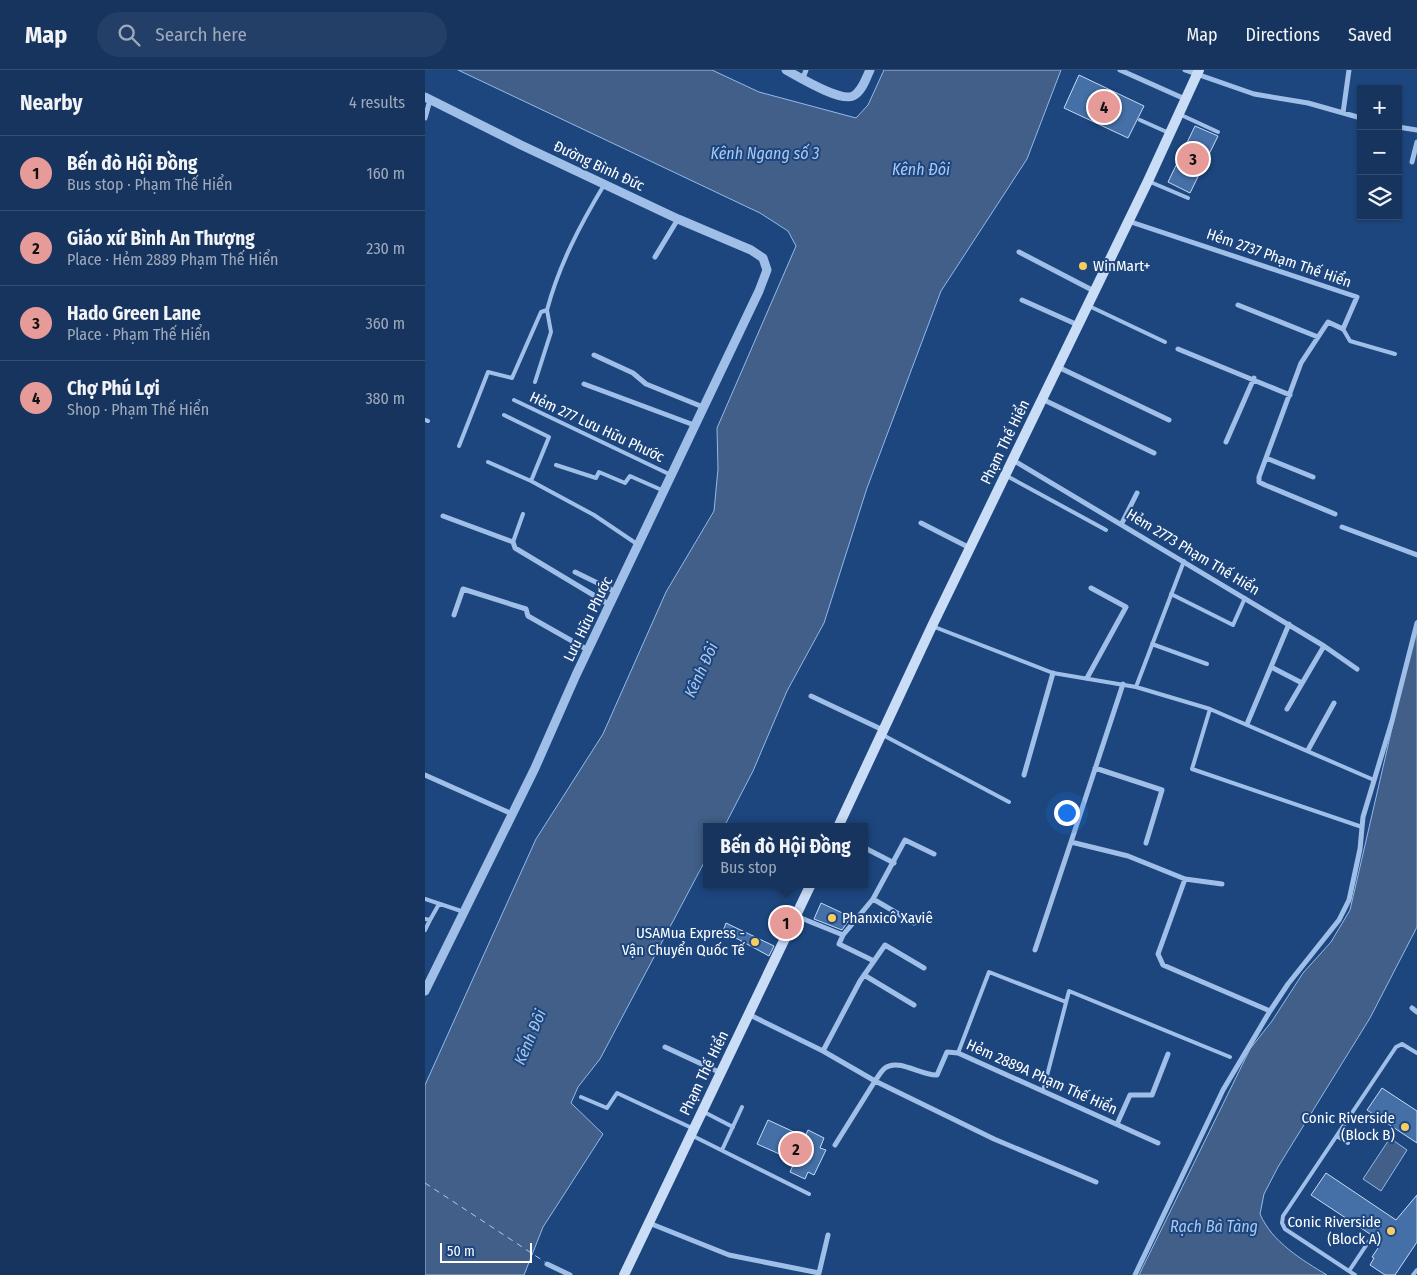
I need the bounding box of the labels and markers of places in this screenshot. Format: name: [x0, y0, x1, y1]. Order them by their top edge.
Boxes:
pin: 4: [1088, 88, 1120, 126]
pin: 3: [1177, 140, 1209, 178]
place label: WinMart+: [1093, 257, 1150, 275]
marker: WinMart+: [1077, 260, 1089, 272]
pin: 1: [770, 904, 802, 942]
place label: Phanxicô Xaviê: [842, 909, 933, 927]
marker: Phanxicô Xaviê: [826, 912, 838, 924]
place label: USAMua Express - Vận Chuyển Quốc Tế: [622, 924, 746, 959]
marker: USAMua Express - Vận Chuyển Quốc Tế: [749, 936, 761, 948]
place label: Conic Riverside (Block B): [1302, 1109, 1395, 1144]
marker: Conic Riverside (Block B): [1399, 1121, 1411, 1133]
pin: 2: [780, 1130, 812, 1168]
place label: Conic Riverside (Block A): [1288, 1213, 1381, 1248]
marker: Conic Riverside (Block A): [1385, 1225, 1397, 1237]

